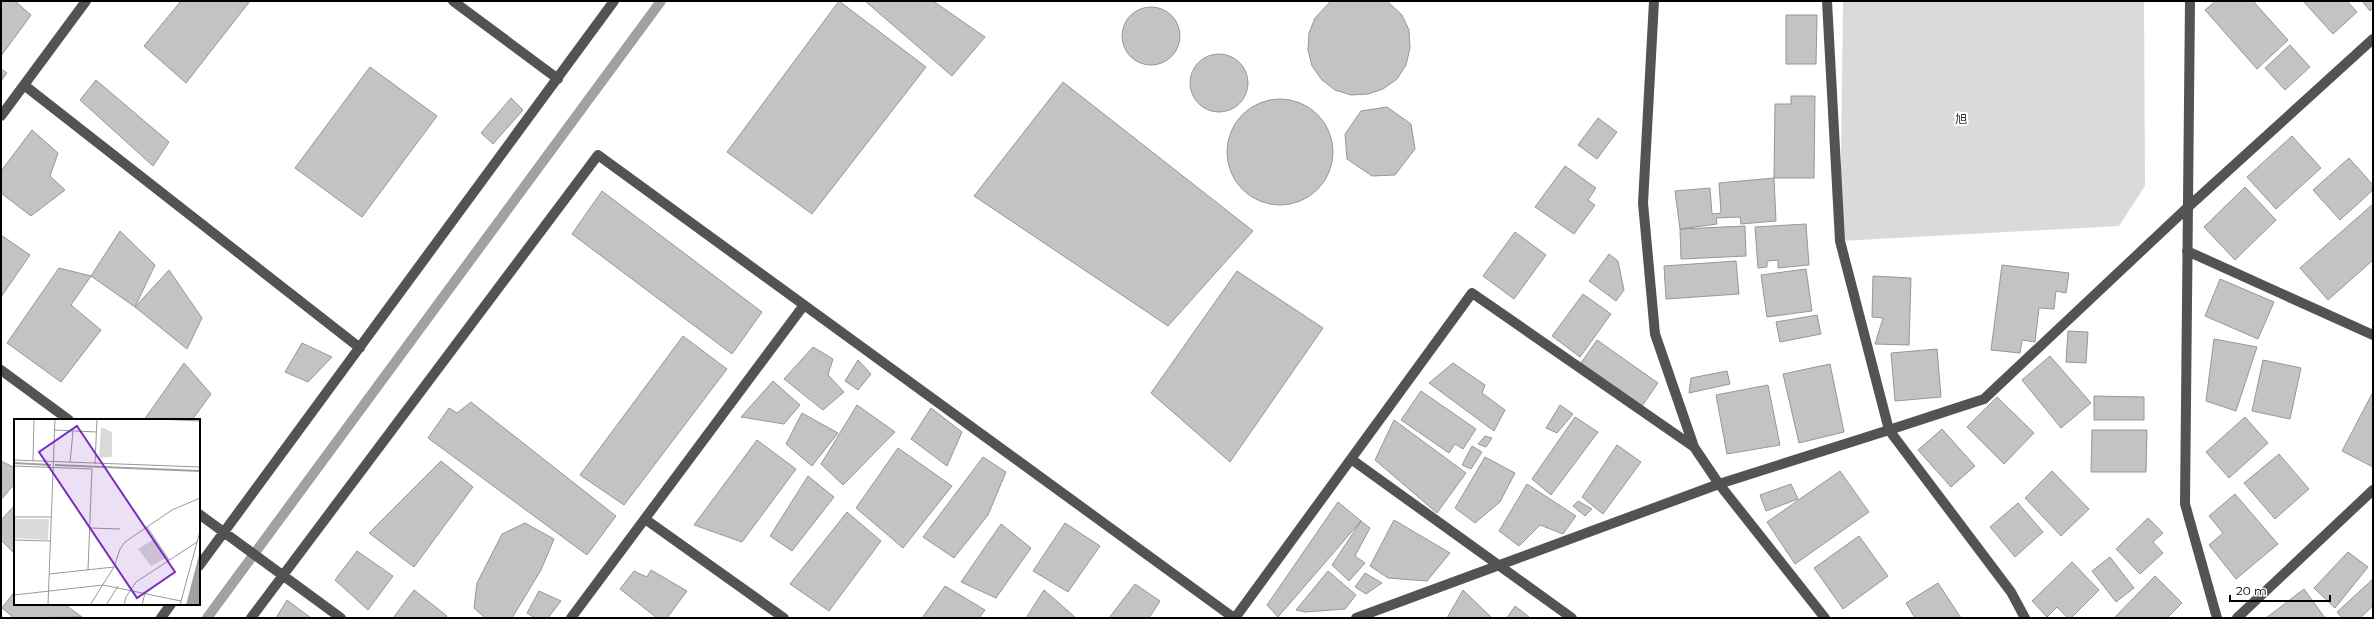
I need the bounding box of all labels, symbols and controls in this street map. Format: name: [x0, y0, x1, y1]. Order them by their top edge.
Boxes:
park label: 旭: [1955, 111, 1967, 126]
inset map: [14, 419, 200, 605]
scale bar: [2230, 577, 2330, 603]
text: 20 m: [2236, 583, 2267, 598]

